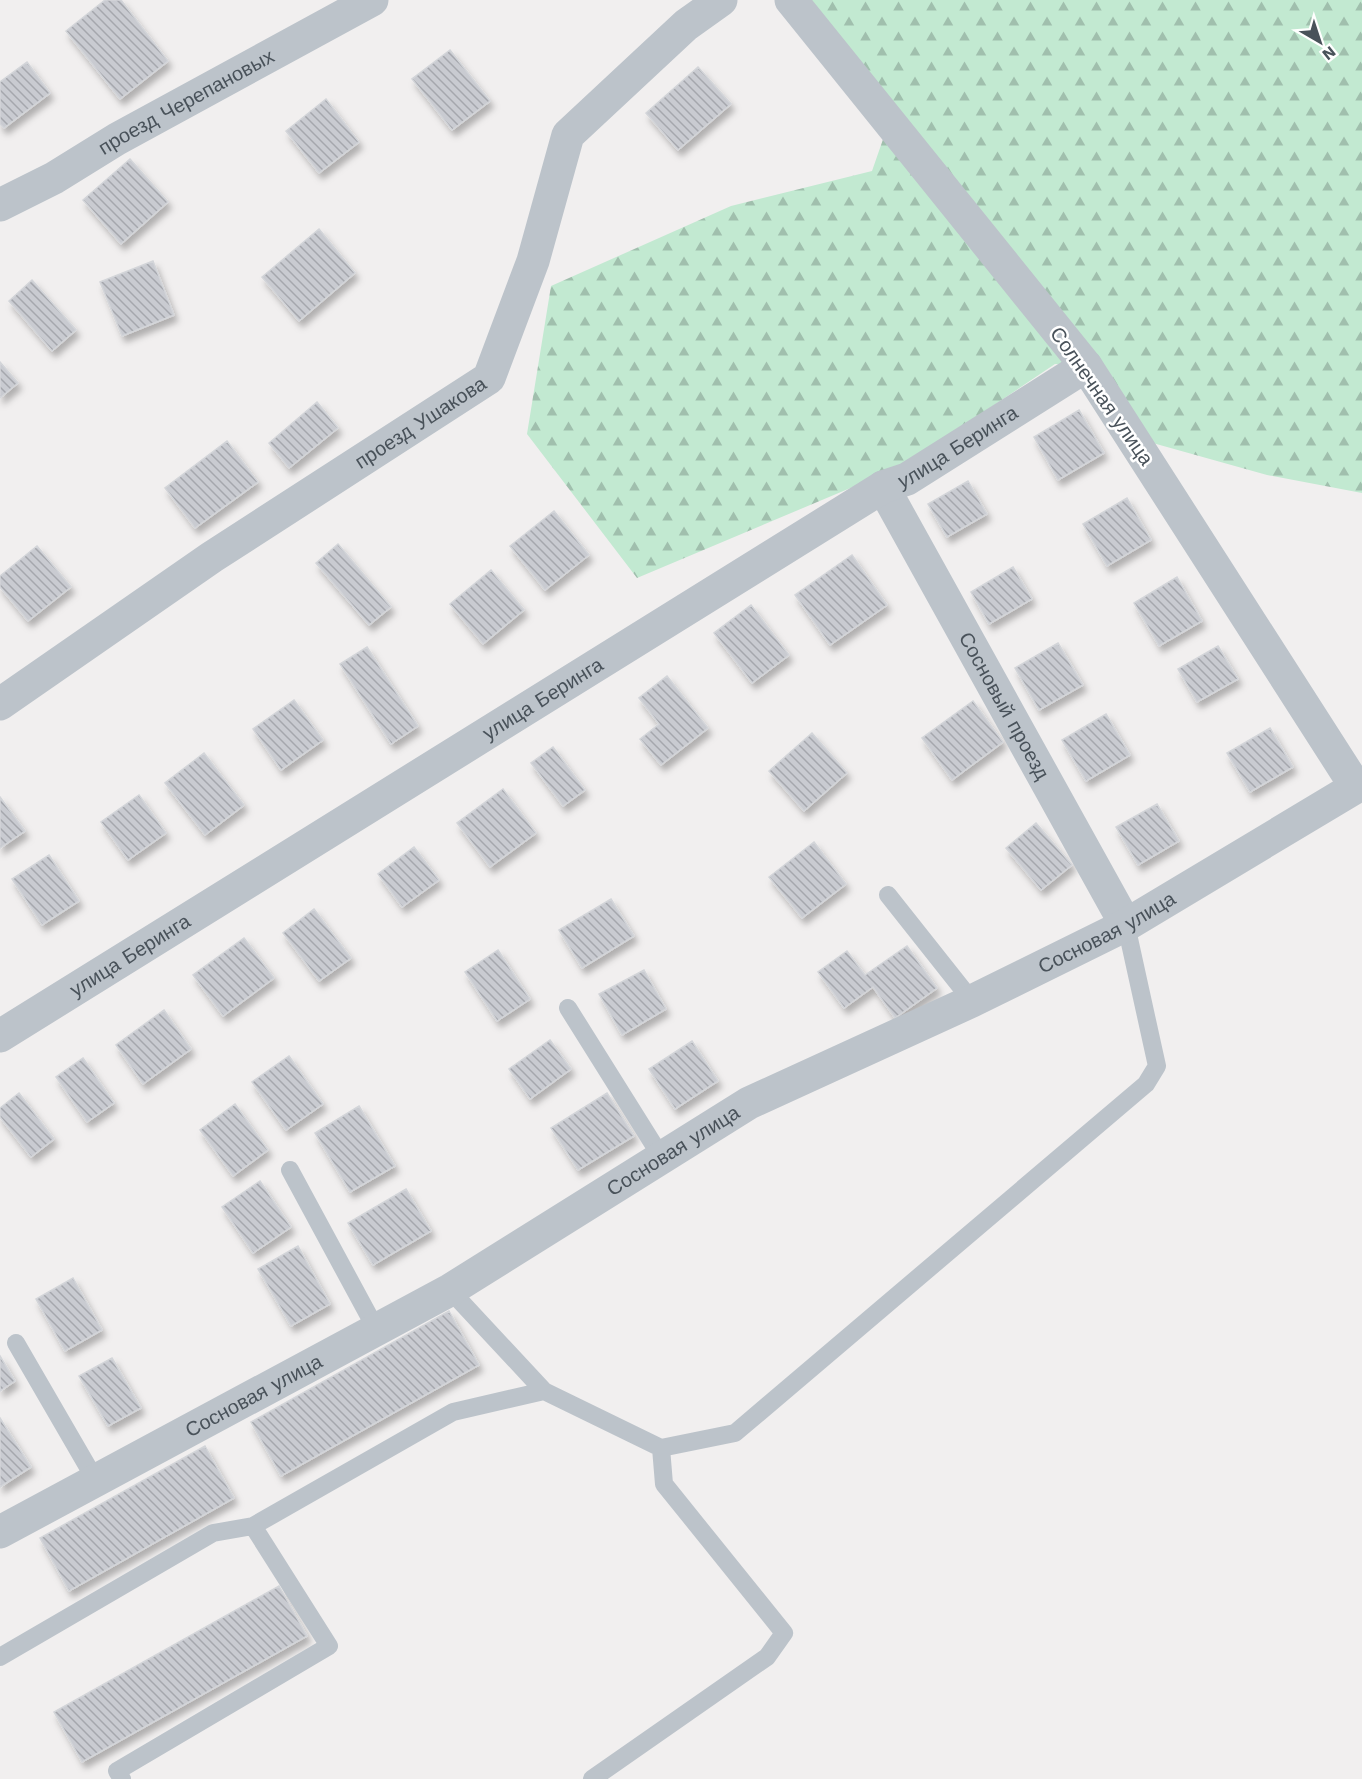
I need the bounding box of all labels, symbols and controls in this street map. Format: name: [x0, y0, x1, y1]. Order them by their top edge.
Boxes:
north arrow: [1290, 12, 1350, 72]
text: N: [1319, 42, 1340, 64]
street label: проезд Черепановых: [94, 44, 278, 160]
street label: Солнечная улица: [1045, 322, 1159, 471]
street label: проезд Ушакова: [350, 371, 491, 474]
street label: улица Беринга: [895, 400, 1023, 493]
street label: Сосновый проезд: [954, 628, 1055, 784]
street label: улица Беринга: [478, 652, 608, 745]
street label: Сосновая улица: [1034, 886, 1180, 978]
street label: улица Беринга: [65, 908, 195, 1002]
street label: Сосновая улица: [602, 1100, 745, 1201]
street label: Сосновая улица: [181, 1349, 327, 1442]

